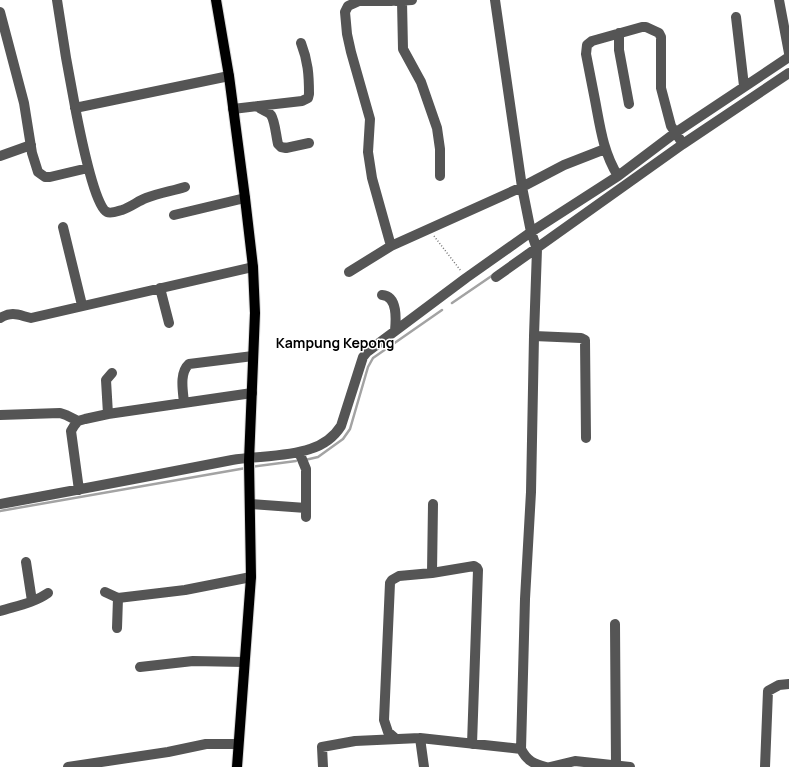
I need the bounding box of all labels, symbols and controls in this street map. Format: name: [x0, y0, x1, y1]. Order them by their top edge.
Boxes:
district label: Kampung Kepong: [276, 333, 394, 352]

